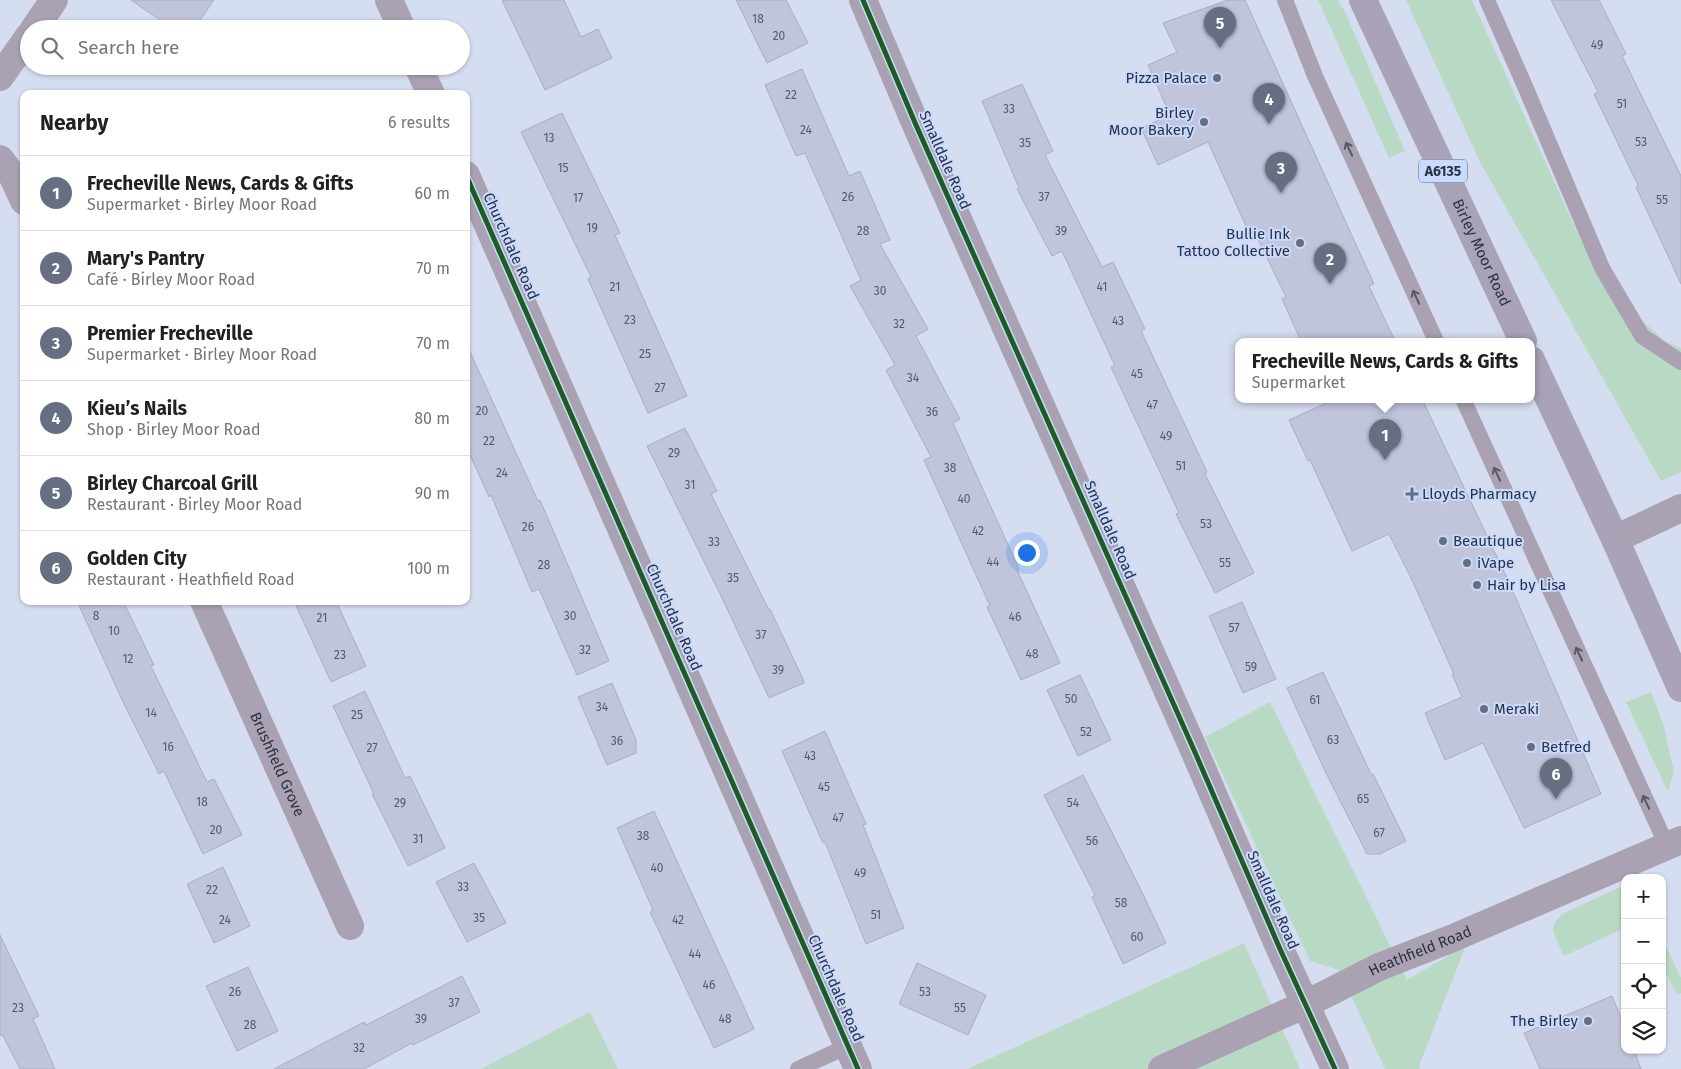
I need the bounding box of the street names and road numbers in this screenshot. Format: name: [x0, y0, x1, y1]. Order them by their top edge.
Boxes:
street label: Smalldale Road: [915, 108, 975, 212]
road number: A6135: [1419, 160, 1467, 182]
street label: Churchdale Road: [479, 190, 543, 302]
street label: Birley Moor Road: [1449, 196, 1514, 309]
street label: Smalldale Road: [1080, 478, 1140, 582]
street label: Churchdale Road: [642, 561, 706, 673]
street label: Brushfield Grove: [246, 709, 309, 819]
street label: Smalldale Road: [1243, 848, 1303, 952]
street label: Heathfield Road: [1366, 922, 1474, 980]
street label: Churchdale Road: [804, 932, 868, 1044]

